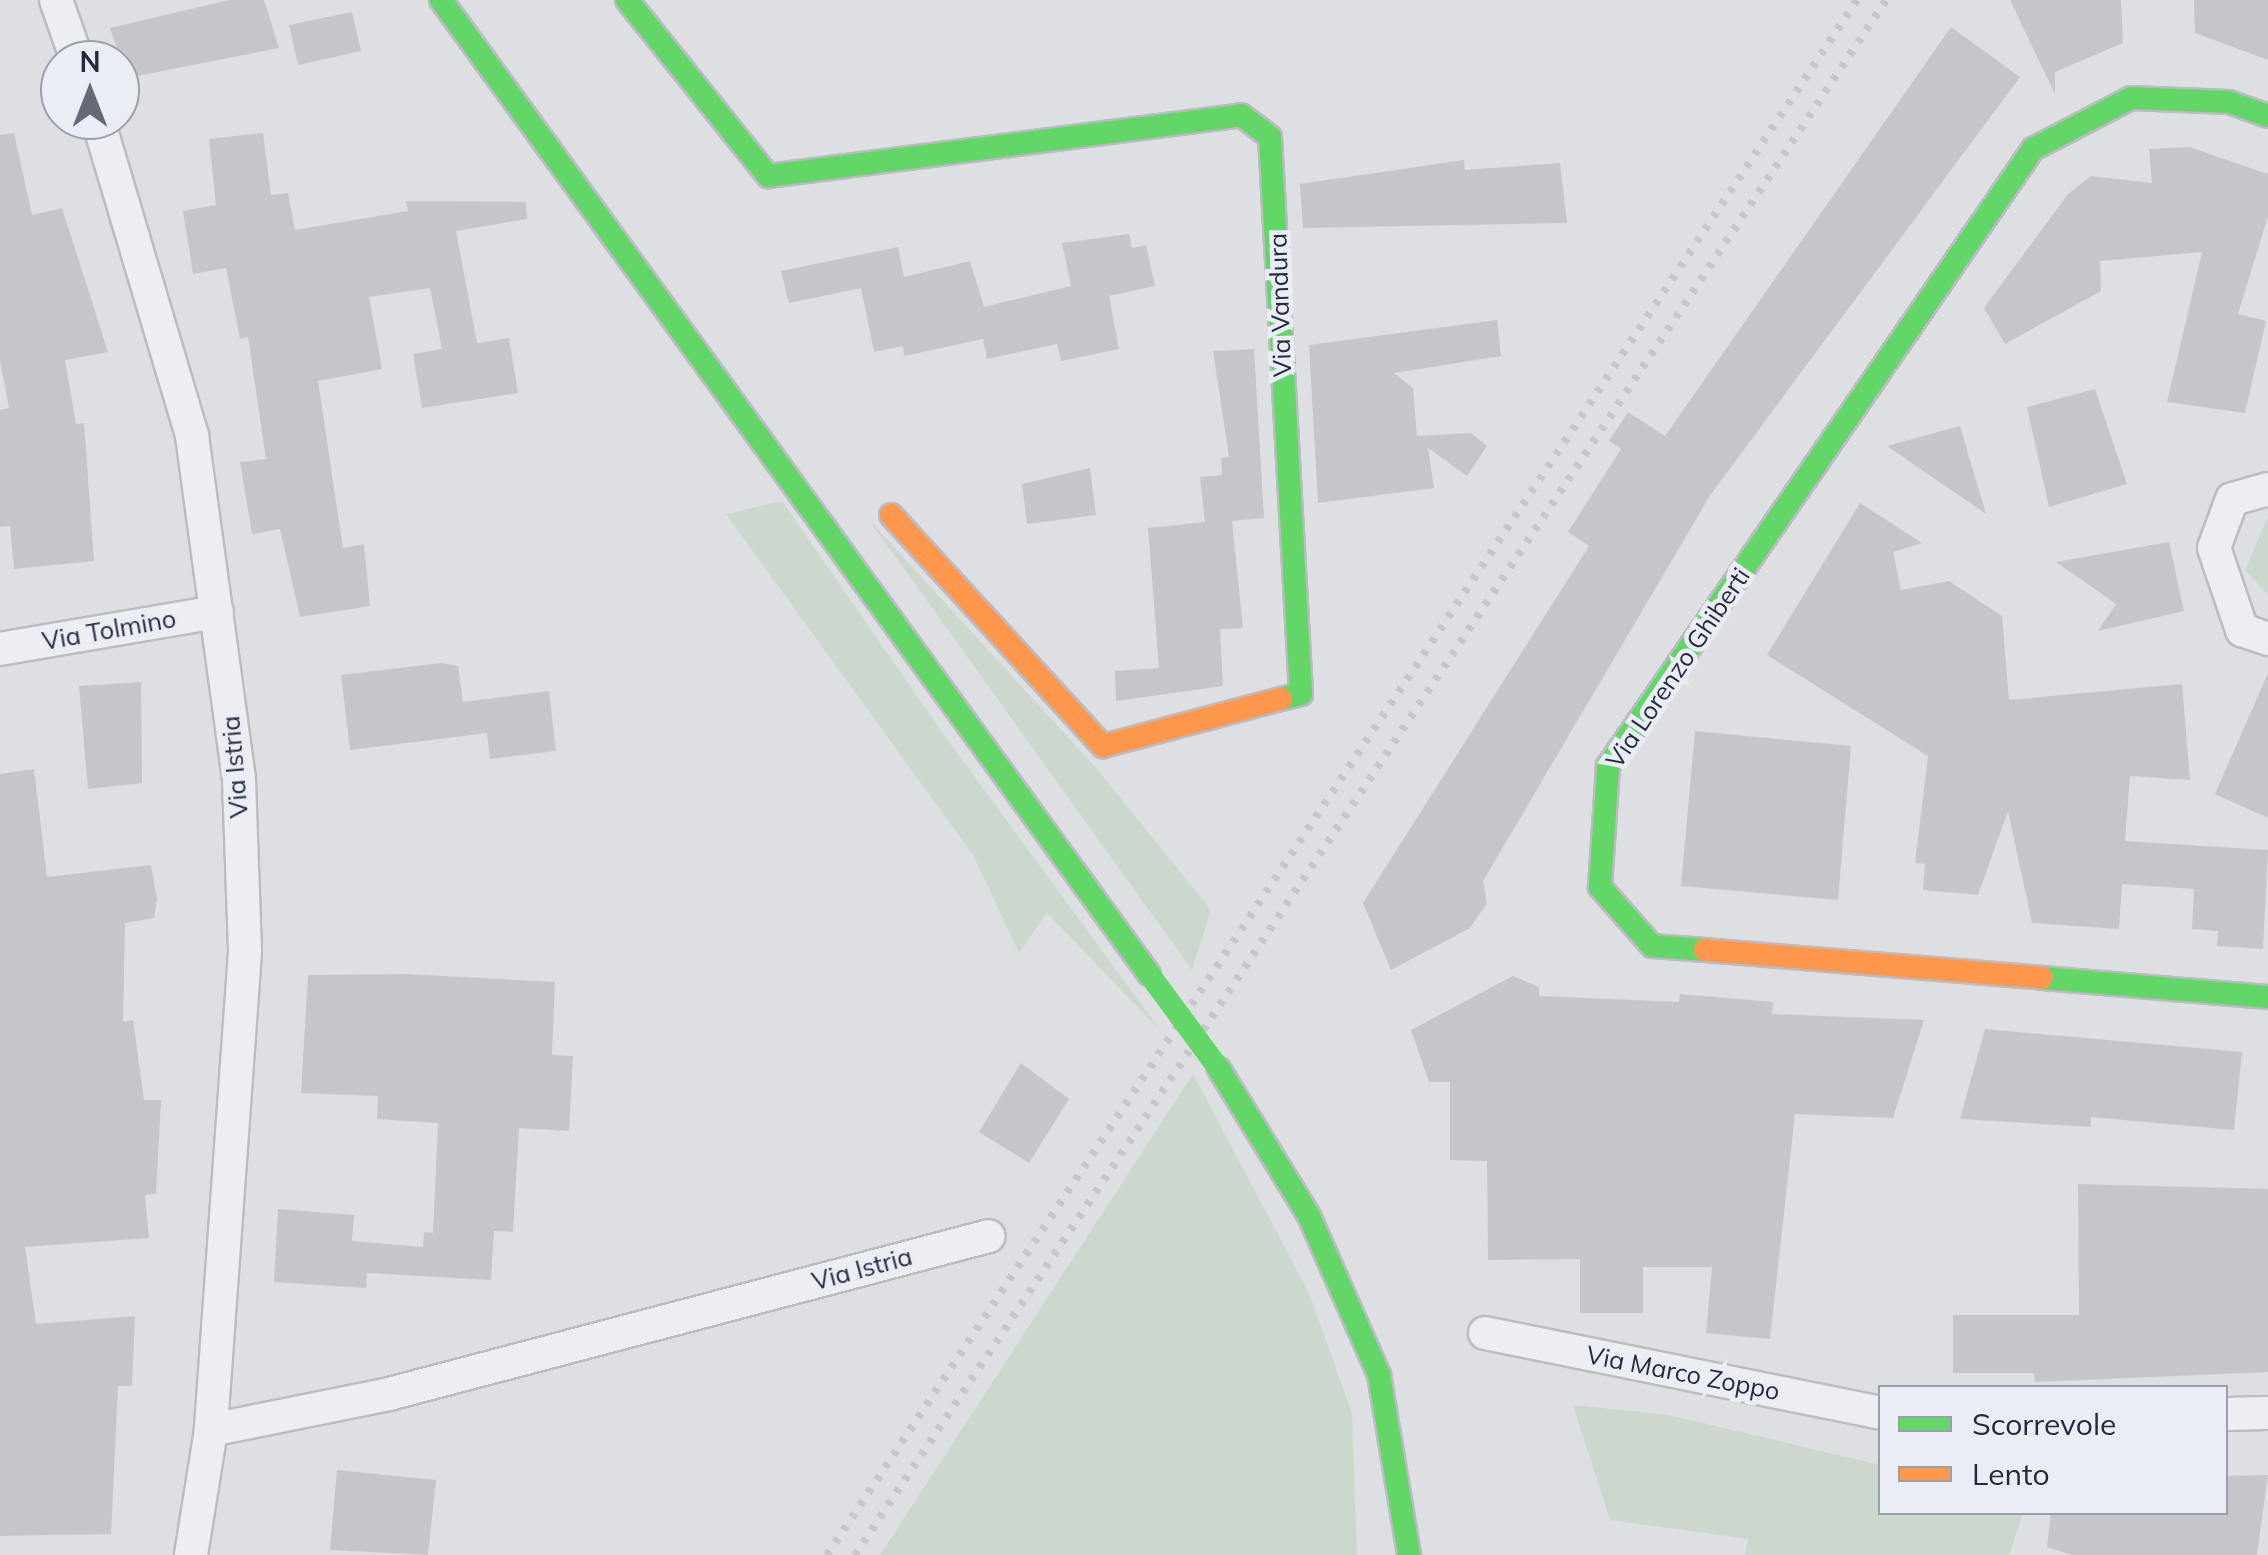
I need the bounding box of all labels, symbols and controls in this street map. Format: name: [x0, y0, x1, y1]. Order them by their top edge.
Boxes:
north arrow: [40, 40, 140, 140]
text: N: [79, 44, 101, 79]
street label: Via Vandura: [1262, 233, 1298, 377]
street label: Via Lorenzo Ghiberti: [1600, 562, 1756, 774]
street label: Via Tolmino: [40, 603, 178, 657]
street label: Via Istria: [216, 715, 254, 819]
street label: Via Istria: [809, 1241, 915, 1297]
street label: Via Marco Zoppo: [1584, 1340, 1782, 1406]
legend: [1878, 1385, 2228, 1515]
text: Scorrevole: [1972, 1405, 2116, 1443]
text: Lento: [1972, 1455, 2050, 1493]

